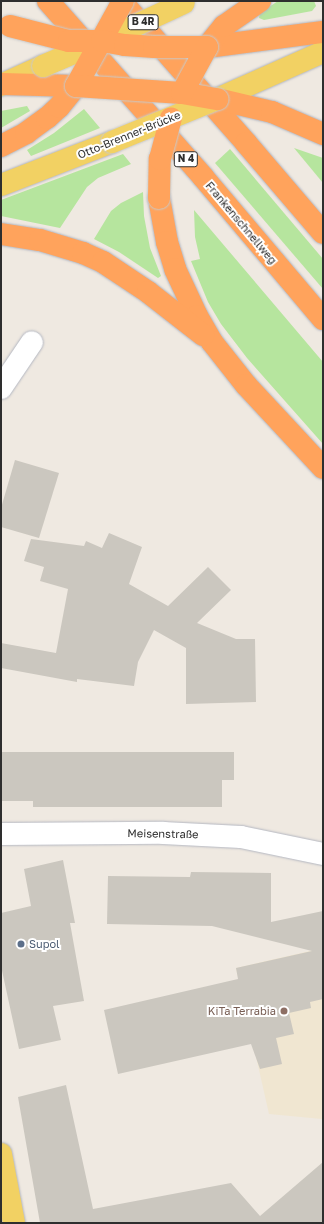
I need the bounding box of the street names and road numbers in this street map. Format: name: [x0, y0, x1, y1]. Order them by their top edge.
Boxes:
road number: B 4R: [127, 14, 159, 30]
street label: Otto-Brenner-Brücke: [76, 108, 182, 162]
road number: N 4: [173, 151, 199, 167]
street label: Frankenschnellweg: [203, 179, 279, 267]
street label: Meisenstraße: [127, 827, 199, 841]

